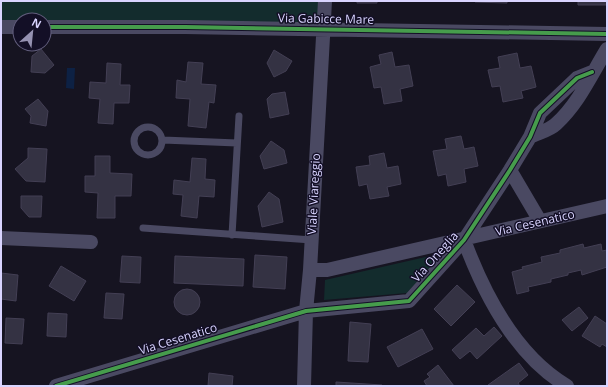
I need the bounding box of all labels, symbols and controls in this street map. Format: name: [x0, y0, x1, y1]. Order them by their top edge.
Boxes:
street label: Via Gabicce Mare: [278, 9, 375, 28]
north arrow: [12, 12, 52, 52]
text: N: [29, 14, 44, 31]
street label: Viale Viareggio: [303, 153, 324, 235]
street label: Via Cesenatico: [493, 205, 576, 240]
street label: Via Oneglia: [407, 228, 462, 286]
street label: Via Cesenatico: [137, 319, 219, 358]

